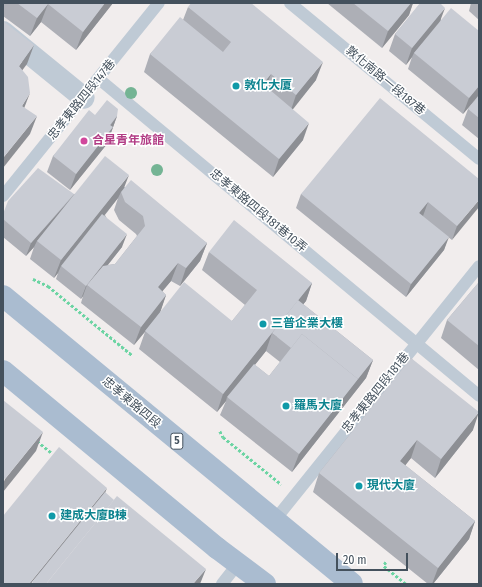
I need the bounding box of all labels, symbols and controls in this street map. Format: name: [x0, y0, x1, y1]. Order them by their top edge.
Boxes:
street label: 敦化南路一段187巷: [342, 44, 428, 118]
street label: 忠孝東路四段147巷: [45, 57, 119, 143]
place label: 敦化大厦: [244, 79, 292, 93]
marker: 敦化大厦: [231, 81, 241, 91]
place label: 合星青年旅館: [92, 134, 164, 148]
marker: 合星青年旅館: [79, 136, 89, 146]
street label: 忠孝東路四段181巷10弄: [207, 166, 309, 256]
place label: 三普企業大樓: [271, 317, 343, 331]
marker: 三普企業大樓: [258, 319, 268, 329]
street label: 忠孝東路四段181巷: [339, 350, 413, 436]
street label: 忠孝東路四段: [99, 374, 163, 432]
place label: 羅馬大廈: [294, 399, 342, 413]
marker: 羅馬大廈: [281, 401, 291, 411]
road number: 5: [170, 432, 184, 450]
place label: 現代大廈: [367, 479, 415, 493]
marker: 現代大廈: [354, 481, 364, 491]
place label: 建成大廈B棟: [60, 509, 127, 523]
marker: 建成大廈B棟: [47, 511, 57, 521]
scale bar: [338, 545, 410, 571]
text: 20 m: [343, 553, 367, 567]

